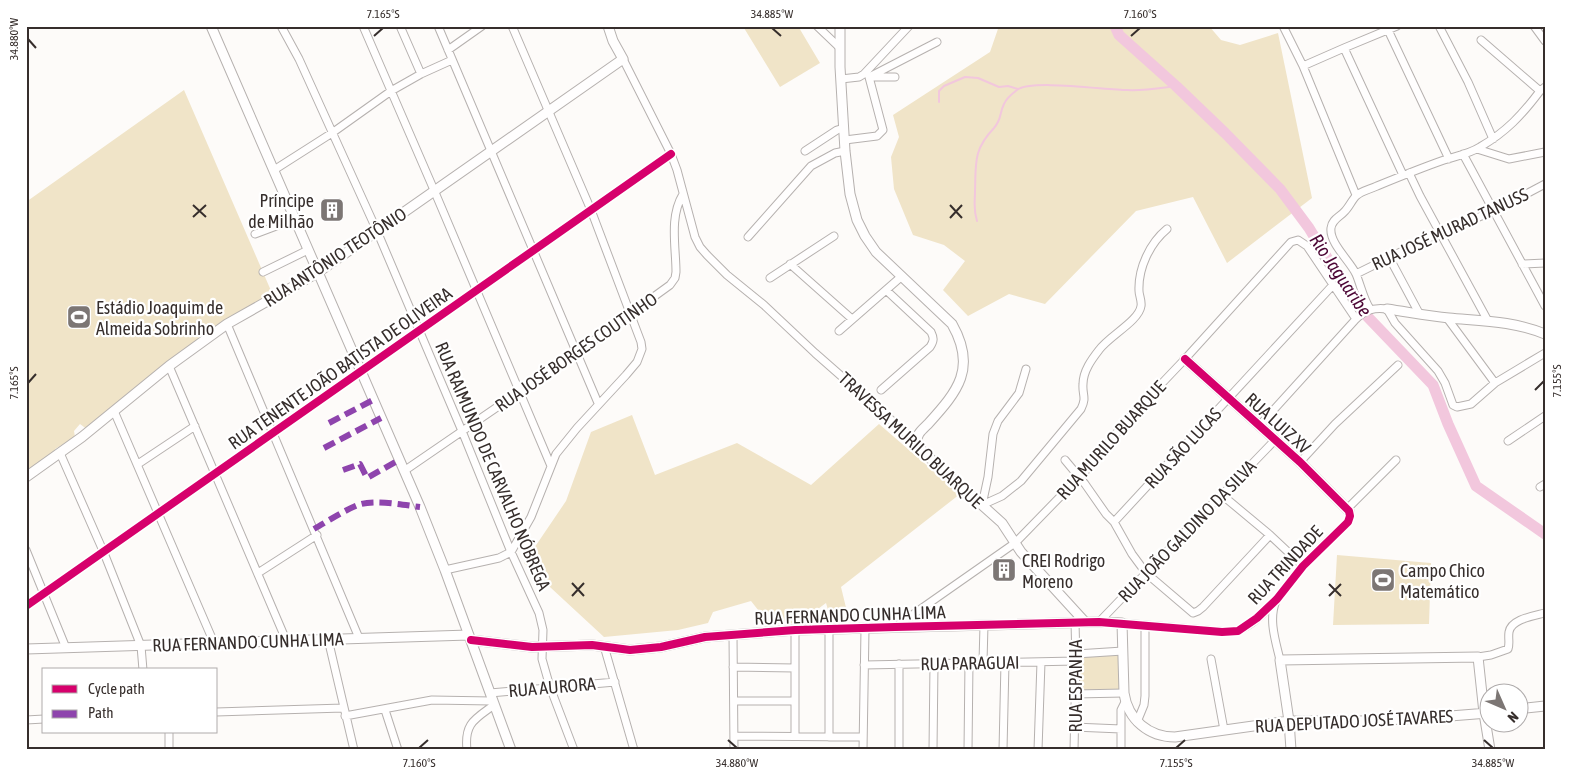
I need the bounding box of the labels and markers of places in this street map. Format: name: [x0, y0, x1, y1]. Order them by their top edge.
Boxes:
place label: Príncipe de Milhão: [248, 190, 314, 232]
building icon: Príncipe de Milhão: [319, 197, 345, 223]
place label: Estádio Joaquim de Almeida Sobrinho: [96, 297, 223, 339]
sports icon: Estádio Joaquim de Almeida Sobrinho: [66, 304, 92, 330]
place label: CREI Rodrigo Moreno: [1022, 550, 1105, 592]
building icon: CREI Rodrigo Moreno: [991, 557, 1017, 583]
place label: Campo Chico Matemático: [1400, 560, 1485, 602]
sports icon: Campo Chico Matemático: [1370, 567, 1396, 593]

